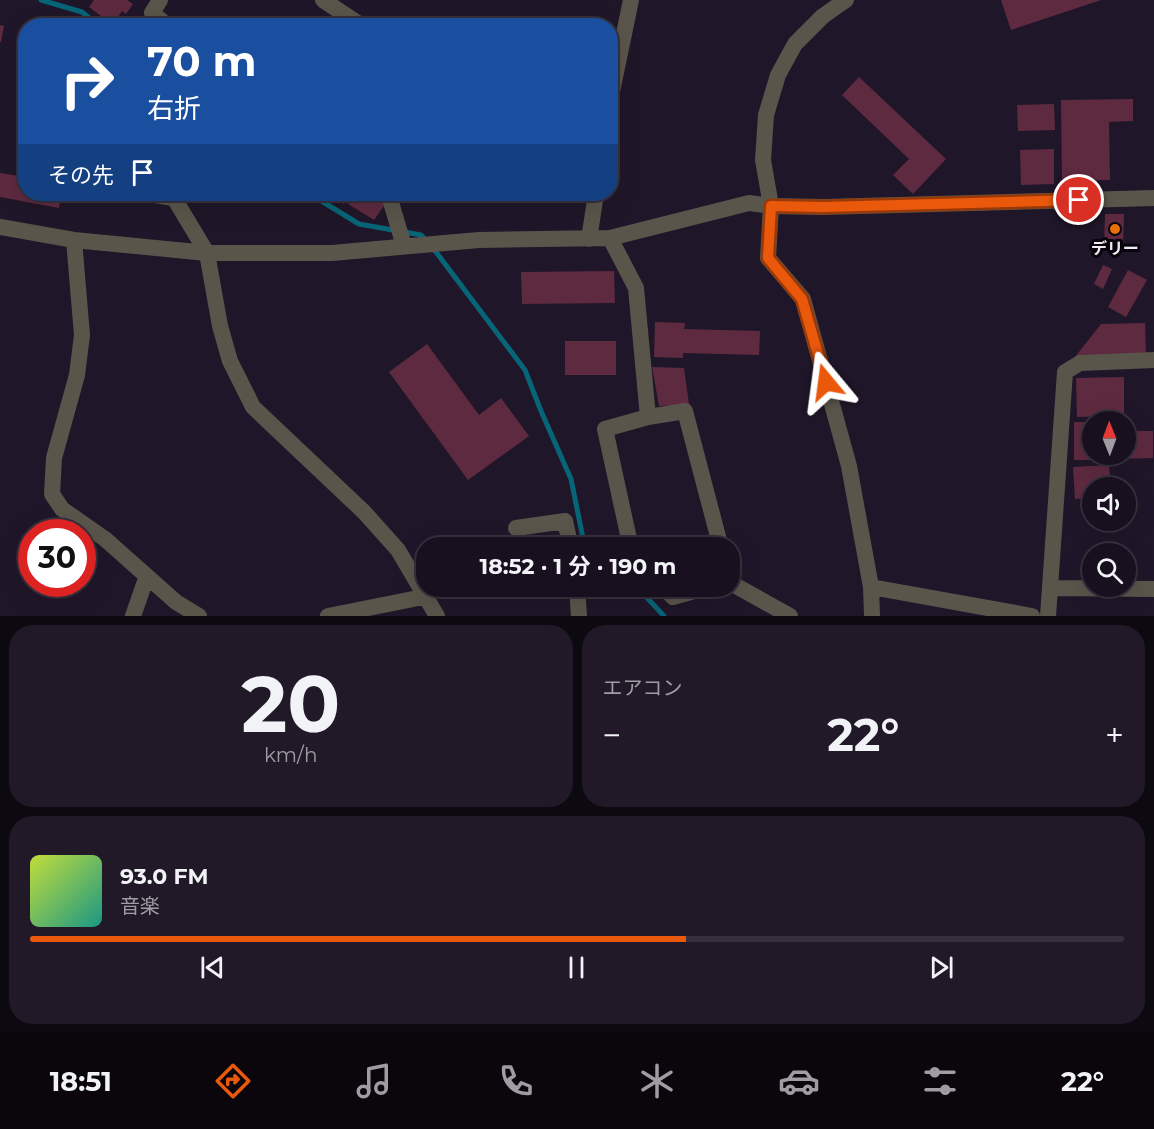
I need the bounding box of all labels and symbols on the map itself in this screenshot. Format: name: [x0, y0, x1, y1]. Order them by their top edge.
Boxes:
pin: [1053, 174, 1104, 225]
marker: デリー: [1108, 222, 1122, 236]
place label: デリー: [1091, 239, 1139, 258]
position arrow: [794, 350, 858, 414]
north arrow: [1082, 411, 1136, 465]
speed limit sign: 30: [18, 519, 96, 597]

